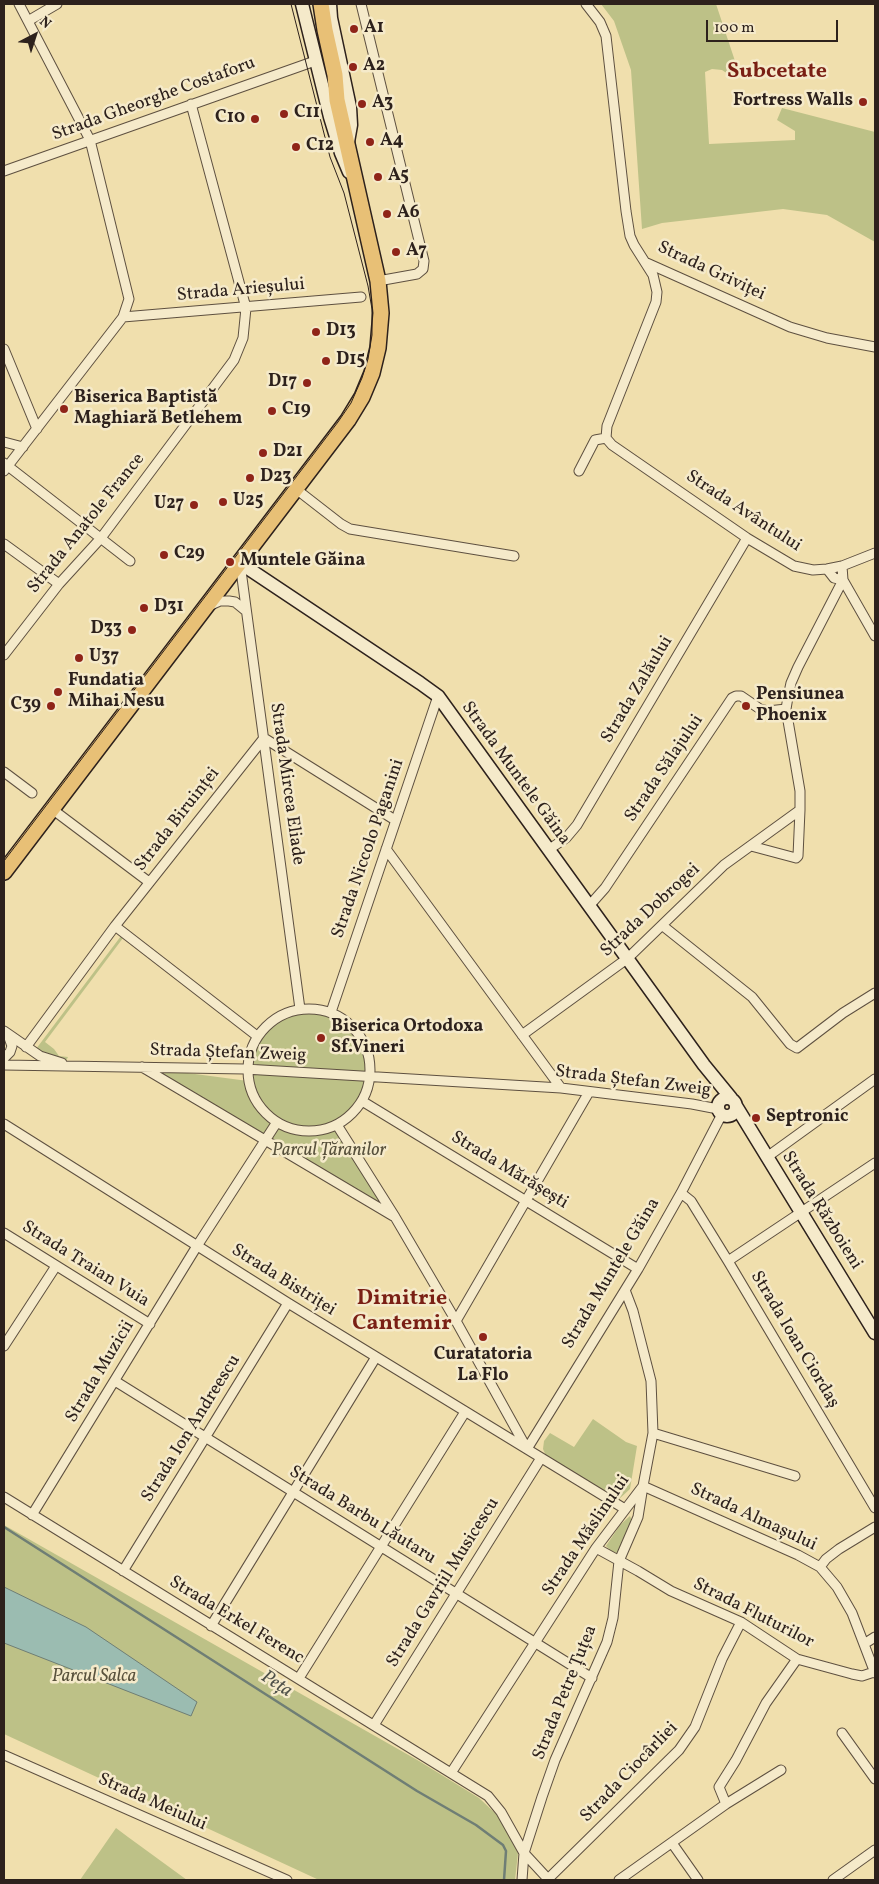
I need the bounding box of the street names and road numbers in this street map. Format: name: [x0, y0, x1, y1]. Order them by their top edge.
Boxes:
street label: Strada Gheorghe Costaforu: [49, 53, 259, 147]
street label: Strada Griviței: [654, 238, 768, 306]
street label: Strada Arieșului: [176, 275, 306, 307]
street label: Strada Anatole France: [24, 450, 150, 598]
street label: Strada Avântului: [681, 467, 805, 557]
street label: Strada Zalăului: [598, 632, 678, 748]
street label: Strada Muntele Găina: [456, 698, 574, 850]
street label: Strada Mircea Eliade: [264, 701, 308, 867]
street label: Strada Sălajului: [621, 711, 709, 827]
street label: Strada Niccolo Paganini: [328, 757, 410, 941]
street label: Strada Biruinței: [131, 764, 225, 876]
street label: Strada Dobrogei: [597, 859, 705, 963]
street label: Strada Ștefan Zweig: [149, 1040, 307, 1068]
street label: Strada Ștefan Zweig: [554, 1062, 712, 1102]
street label: Strada Mărășești: [446, 1127, 572, 1215]
street label: Strada Războieni: [776, 1148, 866, 1274]
street label: Strada Muntele Găina: [558, 1195, 666, 1353]
street label: Strada Traian Vuia: [17, 1217, 153, 1313]
street label: Strada Bistriței: [227, 1240, 339, 1322]
street label: Strada Ioan Ciordaș: [745, 1268, 843, 1412]
street label: Strada Muzicii: [62, 1317, 140, 1427]
street label: Strada Ion Andreescu: [138, 1351, 246, 1507]
street label: Strada Barbu Lăutaru: [285, 1462, 439, 1570]
street label: Strada Măslinului: [538, 1471, 636, 1601]
street label: Strada Almașului: [686, 1479, 820, 1557]
street label: Strada Gavriil Musicescu: [383, 1494, 505, 1672]
street label: Strada Erkel Ferenc: [165, 1572, 307, 1670]
street label: Strada Fluturilor: [689, 1574, 817, 1654]
street label: Strada Petre Țuțea: [529, 1622, 603, 1764]
street label: Strada Ciocârliei: [577, 1718, 683, 1828]
street label: Strada Meiului: [94, 1769, 210, 1837]

